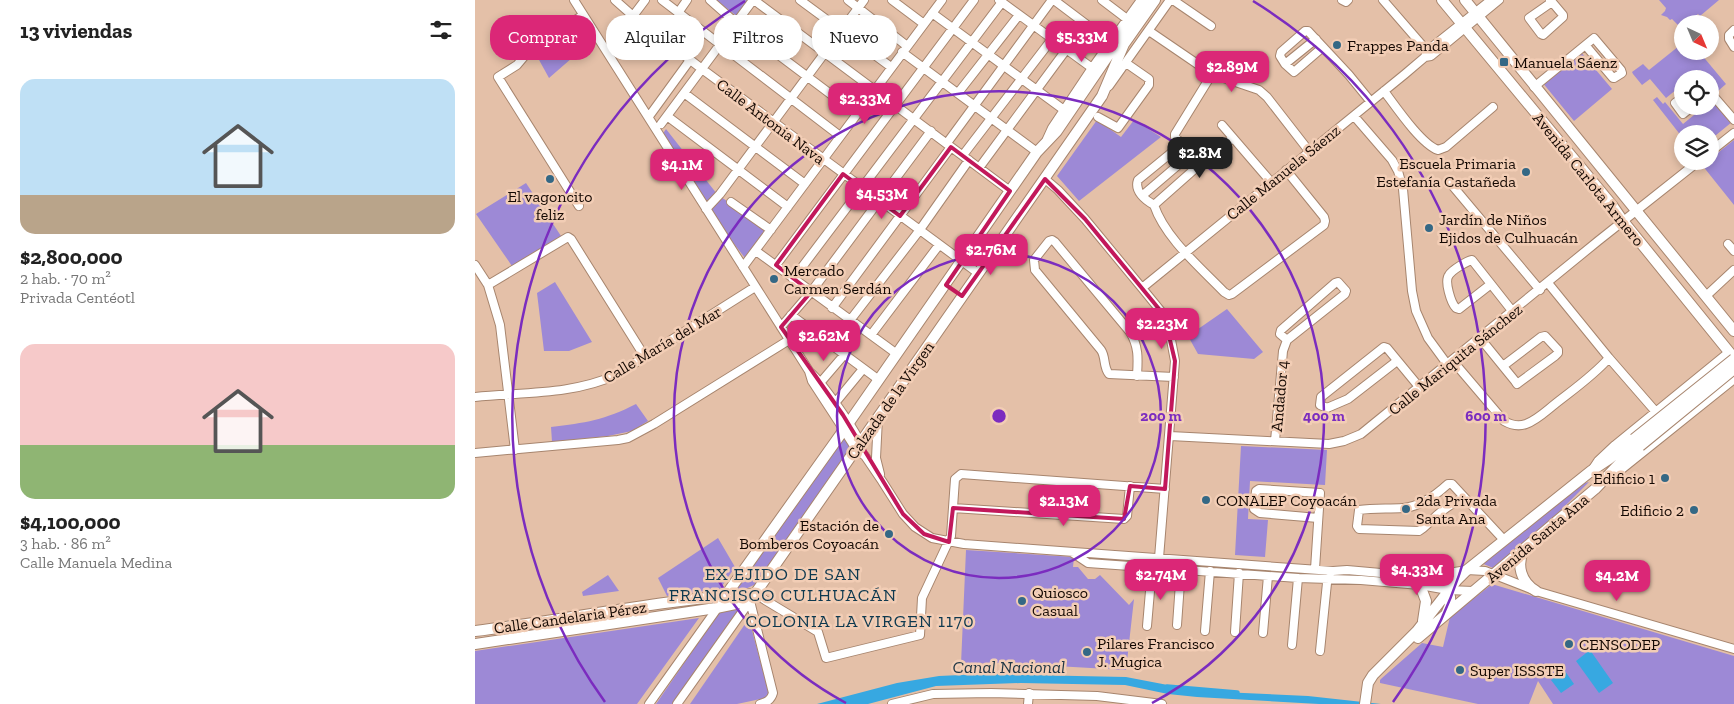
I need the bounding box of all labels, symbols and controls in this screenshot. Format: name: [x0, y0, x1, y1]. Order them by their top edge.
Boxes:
chip: Comprar: [490, 15, 596, 60]
chip: Alquilar: [606, 15, 704, 60]
chip: Filtros: [714, 15, 802, 60]
chip: Nuevo: [812, 15, 897, 60]
north arrow: [1674, 15, 1719, 60]
map controls: [1674, 15, 1719, 170]
icon: filters: [427, 16, 455, 44]
text: 13 viviendas: [20, 18, 132, 43]
pin: $5.33M: [1041, 20, 1123, 63]
text: $5.33M: [1056, 27, 1108, 46]
place label: Frappes Panda: [1347, 36, 1449, 55]
marker: Frappes Panda: [1331, 39, 1343, 51]
pin: $2.89M: [1191, 51, 1273, 93]
place label: Manuela Sáenz: [1514, 53, 1617, 72]
marker: Manuela Sáenz: [1498, 56, 1510, 68]
text: $2.89M: [1206, 57, 1258, 76]
button: locate: [1674, 70, 1719, 115]
street label: Calle Antonia Nava: [713, 75, 829, 168]
pin: $2.33M: [824, 82, 906, 125]
text: $2.33M: [839, 89, 891, 108]
street label: Avenida Carlota Armero: [1529, 109, 1648, 250]
icon: home: [193, 111, 283, 201]
street label: Calle Manuela Sáenz: [1223, 121, 1344, 224]
button: layers: [1674, 125, 1719, 170]
pin: $2.8M: [1165, 136, 1235, 179]
text: $2.8M: [1178, 143, 1222, 162]
pin: $4.1M: [647, 148, 717, 191]
place label: Escuela Primaria Estefanía Castañeda: [1376, 154, 1516, 191]
text: $4.1M: [661, 155, 703, 174]
marker: Escuela Primaria Estefanía Castañeda: [1520, 166, 1532, 178]
marker: El vagoncito feliz: [544, 173, 556, 185]
pin: $4.53M: [841, 178, 923, 220]
text: $4.53M: [856, 184, 908, 203]
place label: El vagoncito feliz: [508, 187, 592, 224]
place label: Jardín de Niños Ejidos de Culhuacán: [1439, 210, 1579, 247]
marker: Jardín de Niños Ejidos de Culhuacán: [1423, 222, 1435, 234]
pin: $2.76M: [950, 234, 1032, 276]
text: $2.76M: [966, 240, 1016, 259]
text: $2,800,000: [20, 244, 123, 269]
place label: Mercado Carmen Serdán: [784, 261, 892, 298]
text: 2 hab. · 70 m²: [20, 269, 111, 288]
marker: Mercado Carmen Serdán: [768, 273, 780, 285]
text: Privada Centéotl: [20, 288, 135, 307]
street label: Calle Mariquita Sánchez: [1385, 300, 1526, 419]
street label: Calle María del Mar: [600, 301, 725, 387]
pin: $2.23M: [1121, 308, 1203, 350]
text: $2.23M: [1136, 314, 1188, 333]
pin: $2.62M: [783, 320, 865, 362]
text: $2.62M: [798, 326, 850, 345]
street label: Calzada de la Virgen: [843, 337, 939, 463]
street label: Andador 4: [1267, 359, 1292, 433]
icon: home: [193, 376, 283, 466]
centre of rings: [990, 407, 1008, 425]
text: 200 m: [1140, 407, 1182, 425]
text: 400 m: [1303, 407, 1345, 425]
text: 600 m: [1465, 407, 1507, 425]
place label: Edificio 1: [1593, 469, 1655, 488]
marker: Edificio 1: [1659, 472, 1671, 484]
pin: $2.13M: [1023, 484, 1105, 527]
street label: Avenida Santa Ana: [1482, 490, 1593, 587]
text: $2.13M: [1039, 491, 1089, 510]
place label: CONALEP Coyoacán: [1216, 491, 1358, 510]
place label: 2da Privada Santa Ana: [1416, 491, 1497, 528]
marker: CONALEP Coyoacán: [1200, 494, 1212, 506]
place label: Edificio 2: [1620, 501, 1684, 520]
marker: 2da Privada Santa Ana: [1400, 503, 1412, 515]
marker: Edificio 2: [1688, 504, 1700, 516]
text: $4,100,000: [20, 509, 121, 534]
place label: Estación de Bomberos Coyoacán: [739, 516, 880, 553]
marker: Estación de Bomberos Coyoacán: [883, 528, 895, 540]
text: 3 hab. · 86 m²: [20, 534, 111, 553]
text: Calle Manuela Medina: [20, 553, 172, 572]
pin: $4.33M: [1376, 554, 1458, 596]
pin: $2.74M: [1120, 558, 1202, 601]
text: $4.33M: [1391, 560, 1443, 579]
pin: $4.2M: [1582, 560, 1652, 602]
district label: EX EJIDO DE SAN FRANCISCO CULHUACÁN: [669, 563, 897, 606]
text: $2.74M: [1136, 565, 1186, 584]
text: $4.2M: [1595, 566, 1639, 585]
place label: Quiosco Casual: [1032, 583, 1088, 620]
marker: Quiosco Casual: [1016, 595, 1028, 607]
street label: Calle Candelaria Pérez: [493, 597, 648, 638]
district label: COLONIA LA VIRGEN 1170: [745, 610, 975, 632]
place label: Pilares Francisco J. Mugica: [1097, 634, 1215, 671]
place label: CENSODEP: [1579, 635, 1660, 654]
marker: CENSODEP: [1563, 638, 1575, 650]
marker: Pilares Francisco J. Mugica: [1081, 646, 1093, 658]
water label: Canal Nacional: [953, 656, 1065, 678]
place label: Super ISSSTE: [1470, 661, 1564, 680]
marker: Super ISSSTE: [1454, 664, 1466, 676]

